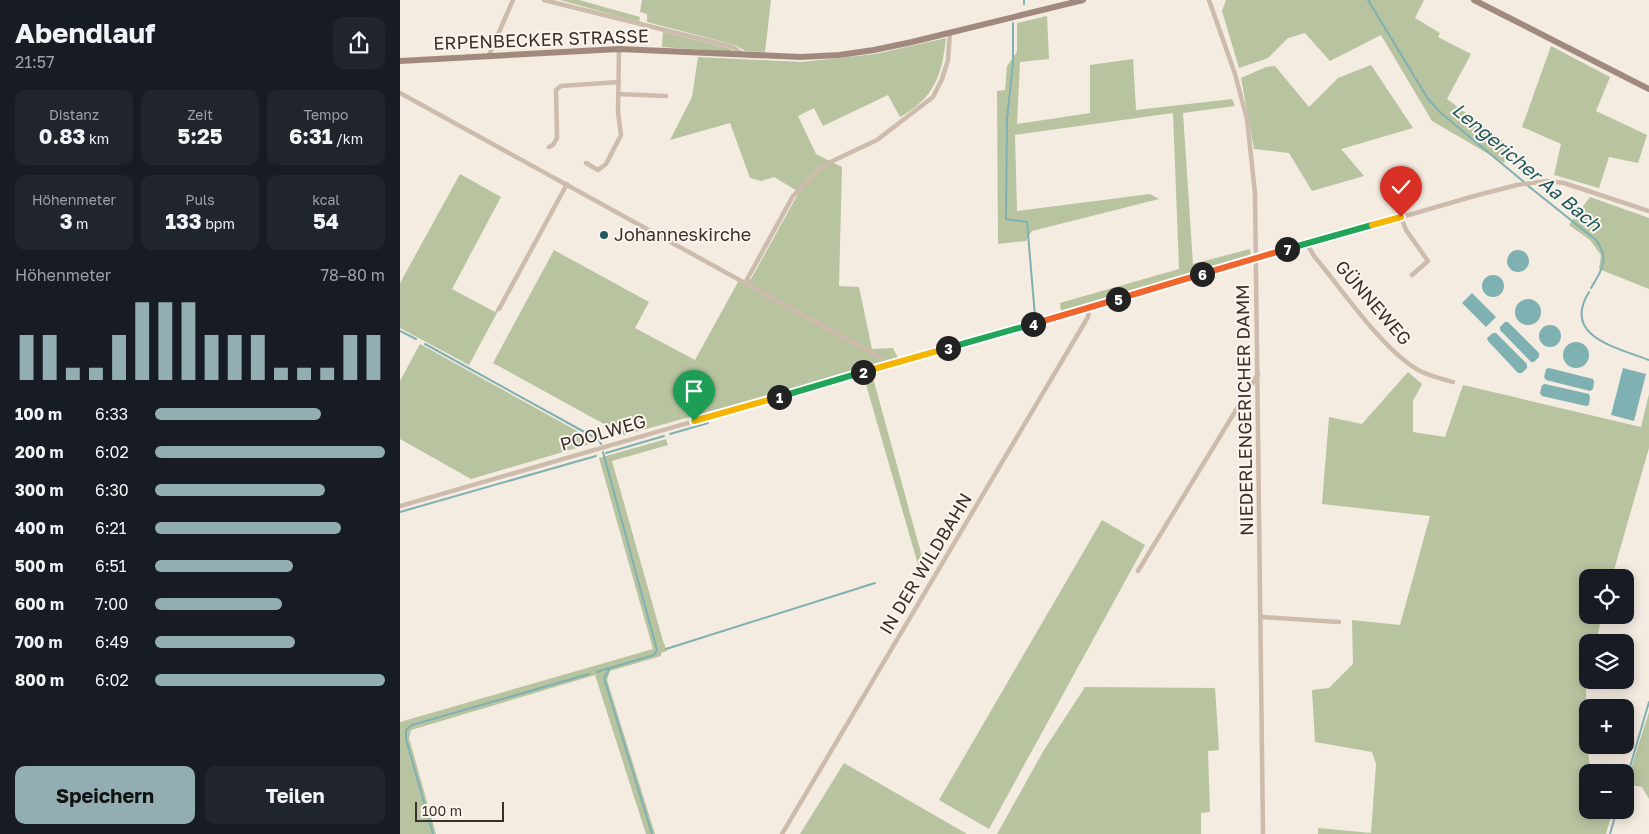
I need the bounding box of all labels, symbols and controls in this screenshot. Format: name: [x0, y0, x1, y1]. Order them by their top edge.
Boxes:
text: Abendlauf: [15, 16, 155, 49]
button: share: [333, 17, 385, 69]
street label: ERPENBECKER STRASSE: [433, 24, 649, 54]
text: 21:57: [15, 52, 55, 72]
water label: Lengericher Aa Bach: [1448, 98, 1608, 237]
text: Distanz: [49, 106, 99, 123]
text: Zeit: [187, 106, 213, 123]
text: Tempo: [304, 106, 348, 123]
text: 0.83: [39, 123, 85, 149]
text: 5:25: [177, 123, 223, 149]
text: 6:31: [289, 123, 333, 149]
text: km: [85, 130, 109, 147]
text: /km: [333, 130, 363, 147]
pin: [1380, 166, 1422, 217]
icon: check: [1387, 173, 1415, 201]
text: Höhenmeter: [32, 191, 116, 208]
text: Puls: [185, 191, 215, 208]
text: kcal: [312, 191, 340, 208]
text: 3: [60, 208, 72, 234]
text: 133: [165, 208, 202, 234]
text: 54: [313, 208, 339, 234]
text: m: [72, 215, 88, 232]
text: bpm: [202, 215, 235, 232]
place label: Johanneskirche: [614, 223, 751, 245]
marker: Johanneskirche: [598, 229, 610, 241]
pin: 7: [1274, 236, 1300, 262]
text: 7: [1284, 241, 1291, 258]
street label: GÜNNEWEG: [1331, 255, 1417, 349]
pin: 6: [1190, 262, 1214, 286]
text: Höhenmeter: [15, 265, 111, 285]
text: 78–80 m: [320, 265, 385, 285]
text: 6: [1198, 266, 1207, 283]
street label: NIEDERLENGERICHER DAMM: [1231, 284, 1257, 536]
pin: 5: [1106, 286, 1130, 312]
text: 5: [1114, 291, 1123, 308]
pin: 4: [1020, 312, 1046, 336]
text: 4: [1029, 316, 1038, 333]
pin: 3: [936, 336, 960, 360]
text: 3: [944, 340, 953, 357]
pin: 2: [850, 360, 876, 384]
text: 2: [859, 364, 868, 381]
pin: [673, 370, 715, 421]
icon: arrive: [680, 377, 708, 405]
pin: 1: [766, 384, 792, 410]
text: 1: [776, 389, 783, 406]
text: 100 m: [15, 404, 62, 424]
text: 6:33: [95, 404, 128, 424]
street label: POOLWEG: [557, 409, 648, 455]
text: 200 m: [15, 442, 64, 462]
text: 6:02: [95, 442, 129, 462]
text: 300 m: [15, 480, 64, 500]
text: 6:30: [95, 480, 129, 500]
street label: IN DER WILDBAHN: [874, 489, 976, 638]
text: 400 m: [15, 518, 64, 538]
text: 6:21: [95, 518, 127, 538]
text: 500 m: [15, 556, 64, 576]
text: 6:51: [95, 556, 127, 576]
map controls: [1579, 569, 1634, 819]
button: locate: [1579, 569, 1634, 624]
text: 600 m: [15, 594, 64, 614]
text: 7:00: [95, 594, 128, 614]
text: 700 m: [15, 632, 63, 652]
text: 6:49: [95, 632, 129, 652]
button: layers: [1579, 634, 1634, 689]
text: 800 m: [15, 670, 64, 690]
text: 6:02: [95, 670, 129, 690]
button: +: [1579, 699, 1634, 754]
button: −: [1579, 764, 1634, 819]
button: Speichern: [15, 766, 195, 824]
button: Teilen: [205, 766, 385, 824]
scale bar: [415, 799, 504, 822]
text: 100 m: [422, 802, 462, 819]

